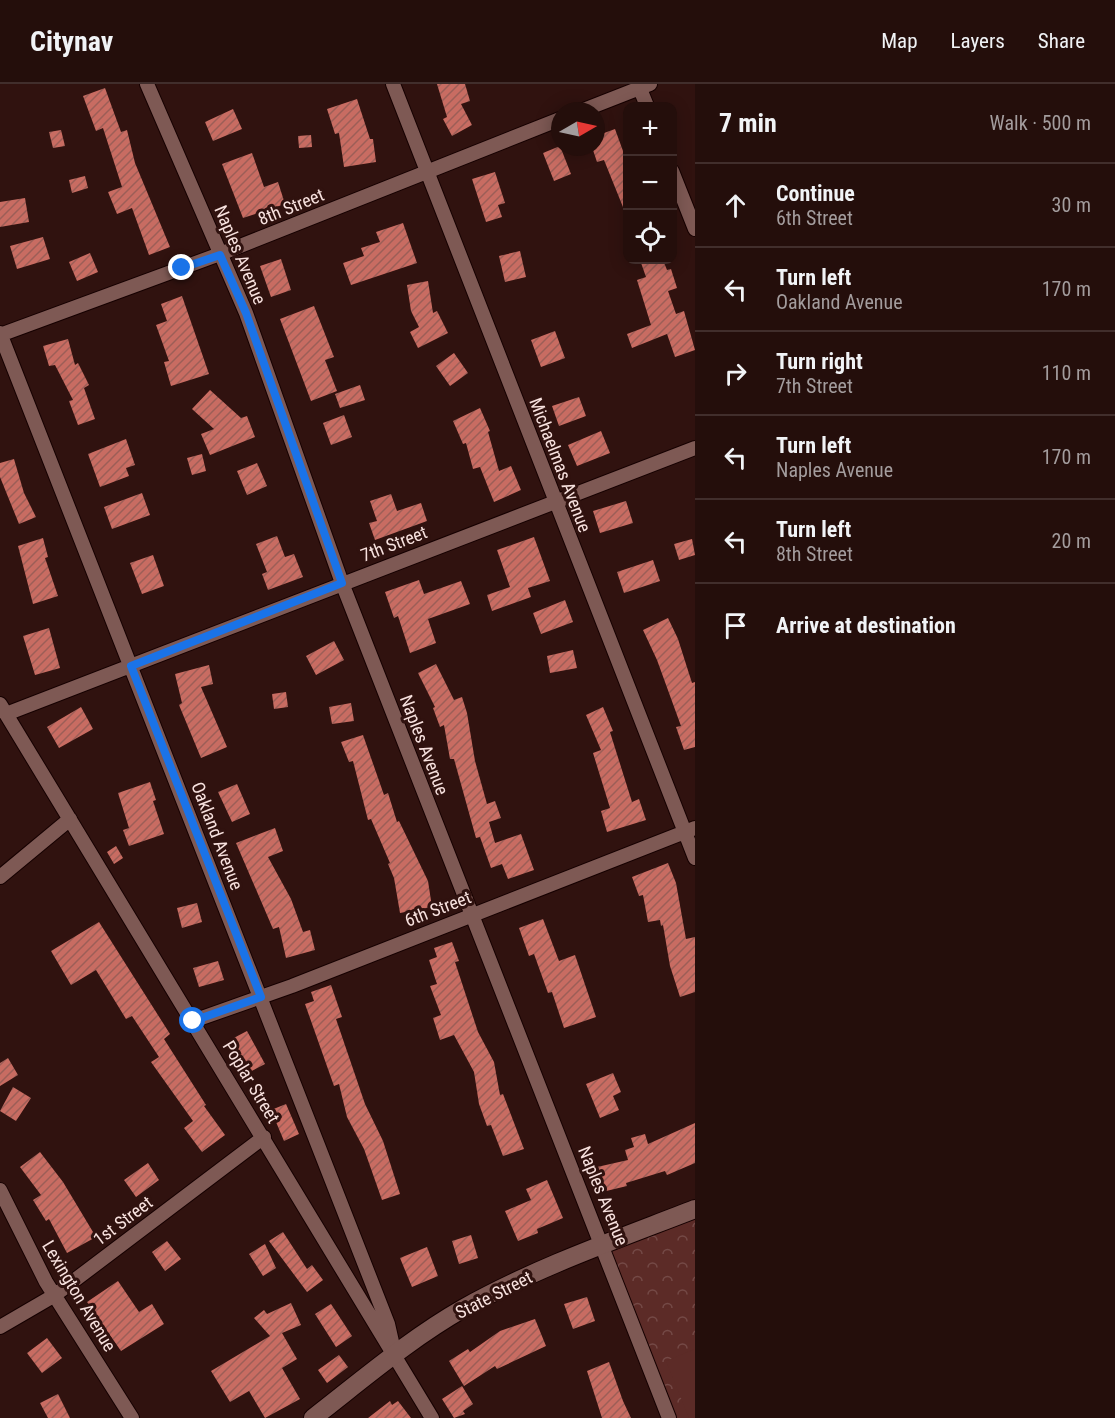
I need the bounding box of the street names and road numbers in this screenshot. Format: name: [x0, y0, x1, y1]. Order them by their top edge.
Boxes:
street label: 8th Street: [255, 184, 327, 229]
street label: Naples Avenue: [210, 202, 271, 307]
street label: Michaelmas Avenue: [525, 395, 596, 535]
street label: 7th Street: [358, 521, 430, 566]
street label: Naples Avenue: [396, 692, 453, 798]
street label: Oakland Avenue: [187, 779, 248, 893]
street label: 6th Street: [402, 886, 474, 931]
street label: Poplar Street: [219, 1037, 284, 1127]
street label: Naples Avenue: [574, 1143, 633, 1249]
street label: 1st Street: [89, 1192, 156, 1250]
street label: Lexington Avenue: [38, 1237, 121, 1355]
street label: State Street: [452, 1266, 536, 1323]

